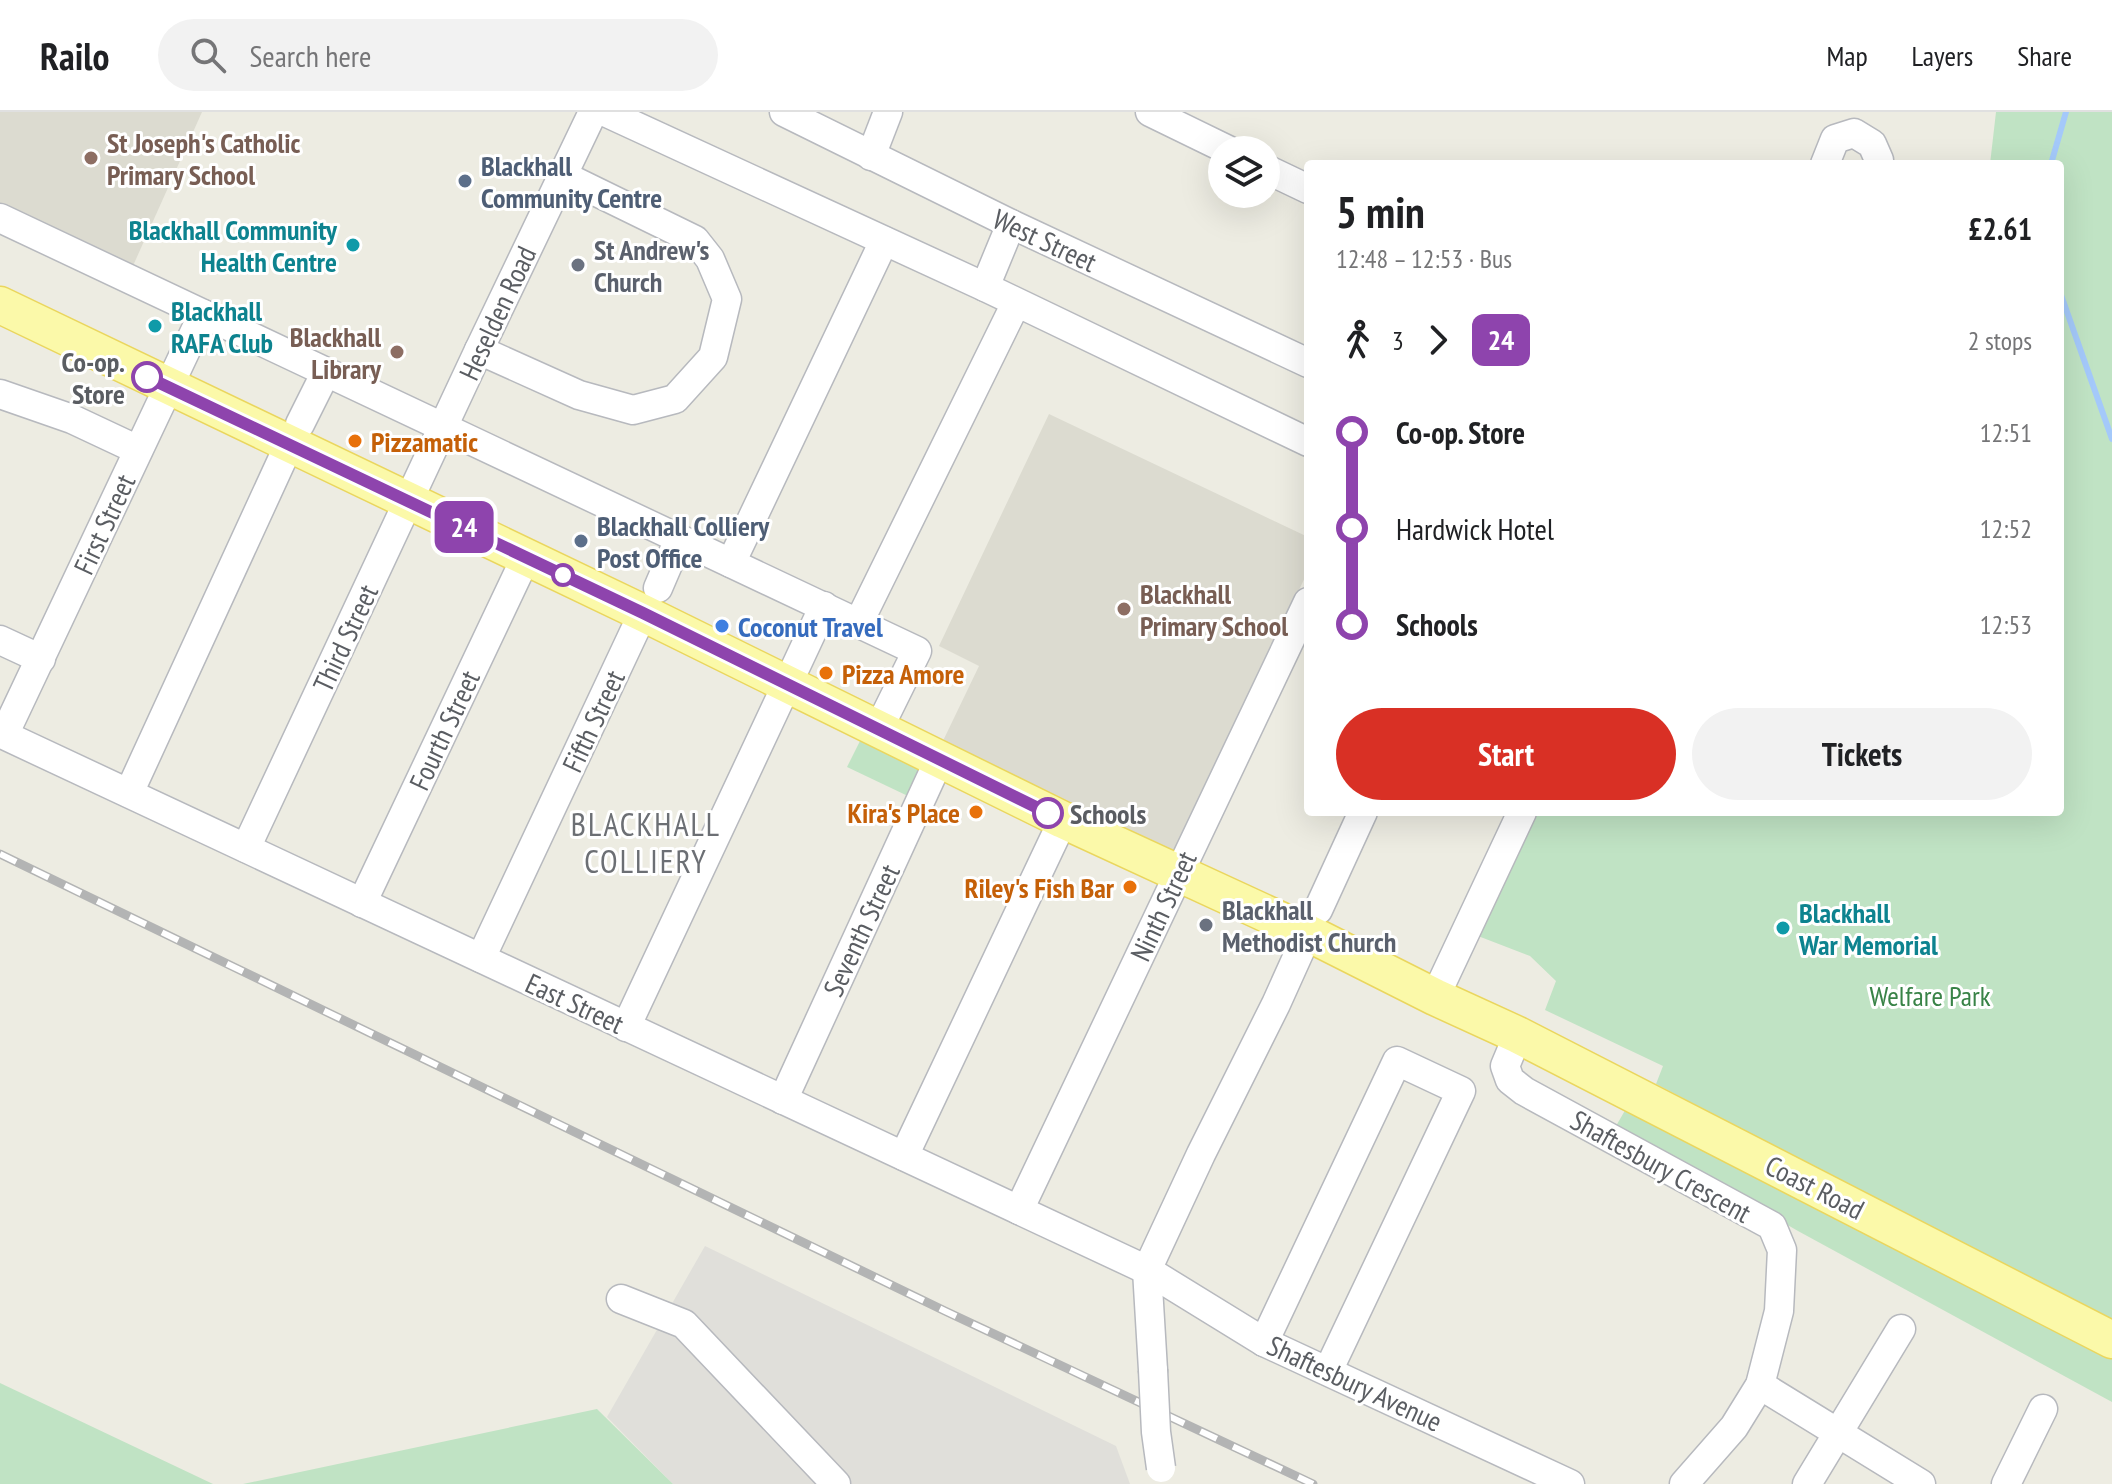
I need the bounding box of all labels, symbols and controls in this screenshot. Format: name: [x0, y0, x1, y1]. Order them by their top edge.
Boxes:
search box: [158, 19, 718, 91]
text: Railo: [40, 31, 110, 80]
icon: search: [186, 33, 230, 77]
text: Search here: [250, 36, 371, 75]
text: Map: [1826, 37, 1868, 74]
text: Layers: [1912, 37, 1973, 74]
text: Share: [2017, 37, 2072, 74]
place label: St Joseph's Catholic Primary School: [107, 124, 301, 193]
map controls: [1208, 136, 1280, 208]
button: layers: [1208, 136, 1280, 208]
place label: Blackhall Community Centre: [481, 147, 662, 216]
marker: St Joseph's Catholic Primary School: [82, 149, 100, 167]
marker: Blackhall Community Centre: [456, 172, 474, 190]
text: 5 min: [1336, 183, 1425, 240]
street label: West Street: [987, 200, 1103, 280]
text: £2.61: [1968, 209, 2032, 248]
place label: Blackhall Community Health Centre: [129, 211, 338, 280]
place label: St Andrew's Church: [594, 231, 710, 300]
marker: Blackhall Community Health Centre: [344, 236, 362, 254]
street label: Heselden Road: [450, 240, 544, 386]
text: 12:48 – 12:53 · Bus: [1336, 242, 1512, 275]
marker: St Andrew's Church: [569, 256, 587, 274]
place label: Blackhall RAFA Club: [171, 292, 273, 361]
marker: Blackhall RAFA Club: [146, 317, 164, 335]
place label: Blackhall Library: [290, 318, 382, 387]
icon: walk: [1336, 318, 1380, 362]
icon: forward: [1416, 318, 1460, 362]
text: 24: [1488, 321, 1514, 358]
text: 3: [1392, 324, 1404, 357]
text: 2 stops: [1968, 324, 2032, 357]
place label: Co-op. Store: [62, 343, 125, 412]
marker: Blackhall Library: [388, 343, 406, 361]
marker: Co-op. Store: [132, 362, 162, 392]
text: Co-op. Store: [1396, 413, 1525, 452]
text: 12:51: [1980, 416, 2032, 449]
place label: Pizzamatic: [371, 423, 478, 460]
marker: Pizzamatic: [346, 432, 364, 450]
street label: First Street: [65, 468, 143, 580]
line badge: 24: [428, 501, 500, 553]
place label: Blackhall Colliery Post Office: [597, 507, 770, 576]
text: 24: [451, 508, 477, 545]
text: Hardwick Hotel: [1396, 509, 1554, 548]
text: 12:52: [1980, 512, 2032, 545]
marker: Blackhall Colliery Post Office: [572, 532, 590, 550]
unlabelled marker: [552, 564, 574, 586]
place label: Blackhall Primary School: [1140, 575, 1288, 644]
street label: Third Street: [304, 578, 386, 698]
marker: Blackhall Primary School: [1115, 600, 1133, 618]
text: Schools: [1396, 605, 1478, 644]
place label: Coconut Travel: [738, 608, 883, 645]
text: 12:53: [1980, 608, 2032, 641]
marker: Coconut Travel: [713, 617, 731, 635]
place label: Pizza Amore: [842, 655, 965, 692]
street label: Fourth Street: [400, 664, 488, 796]
street label: Fifth Street: [553, 664, 633, 778]
marker: Pizza Amore: [817, 664, 835, 682]
button: Start: [1336, 708, 1676, 800]
button: Tickets: [1692, 708, 2032, 800]
place label: Kira's Place: [847, 794, 960, 831]
place label: Schools: [1070, 795, 1146, 832]
marker: Schools: [1033, 798, 1063, 828]
district label: BLACKHALL COLLIERY: [571, 803, 721, 882]
marker: Kira's Place: [967, 803, 985, 821]
street label: Ninth Street: [1121, 845, 1205, 967]
street label: Seventh Street: [814, 858, 908, 1002]
place label: Riley's Fish Bar: [964, 869, 1115, 906]
marker: Riley's Fish Bar: [1121, 878, 1139, 896]
place label: Blackhall Methodist Church: [1222, 891, 1396, 960]
place label: Blackhall War Memorial: [1798, 894, 1938, 963]
marker: Blackhall Methodist Church: [1197, 916, 1215, 934]
marker: Blackhall War Memorial: [1774, 919, 1792, 937]
street label: East Street: [520, 964, 630, 1042]
park label: Welfare Park: [1869, 977, 1991, 1014]
street label: Shaftesbury Crescent: [1564, 1101, 1758, 1231]
street label: Coast Road: [1759, 1146, 1871, 1228]
street label: Shaftesbury Avenue: [1262, 1326, 1448, 1440]

